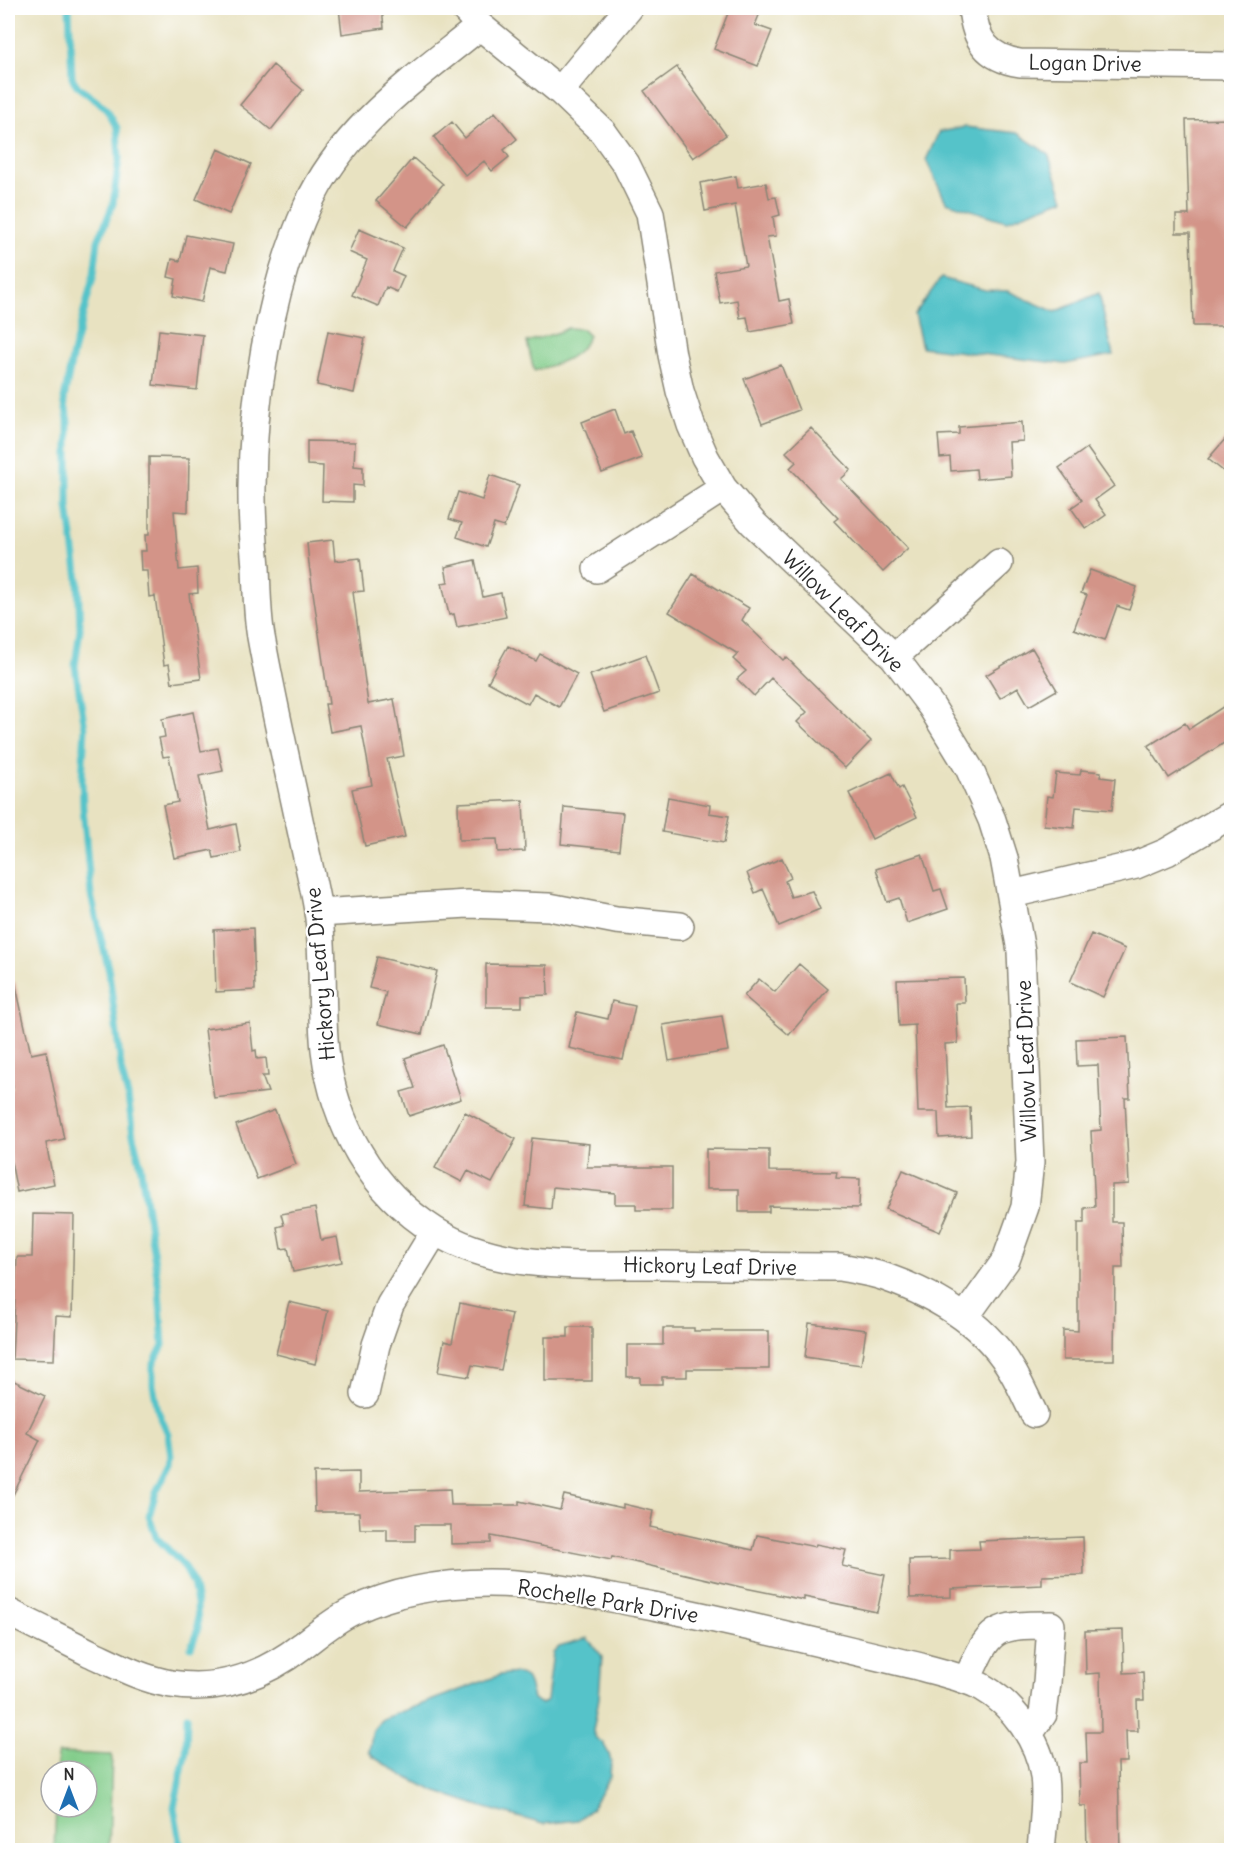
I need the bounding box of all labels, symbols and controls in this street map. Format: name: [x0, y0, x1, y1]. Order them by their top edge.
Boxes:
street label: Logan Drive: [1028, 49, 1142, 77]
street label: Willow Leaf Drive: [776, 544, 910, 678]
street label: Hickory Leaf Drive: [299, 886, 341, 1062]
street label: Willow Leaf Drive: [1010, 980, 1042, 1142]
street label: Hickory Leaf Drive: [623, 1251, 797, 1281]
street label: Rochelle Park Drive: [516, 1573, 700, 1629]
north arrow: [39, 1759, 99, 1819]
text: N: [63, 1764, 75, 1784]

